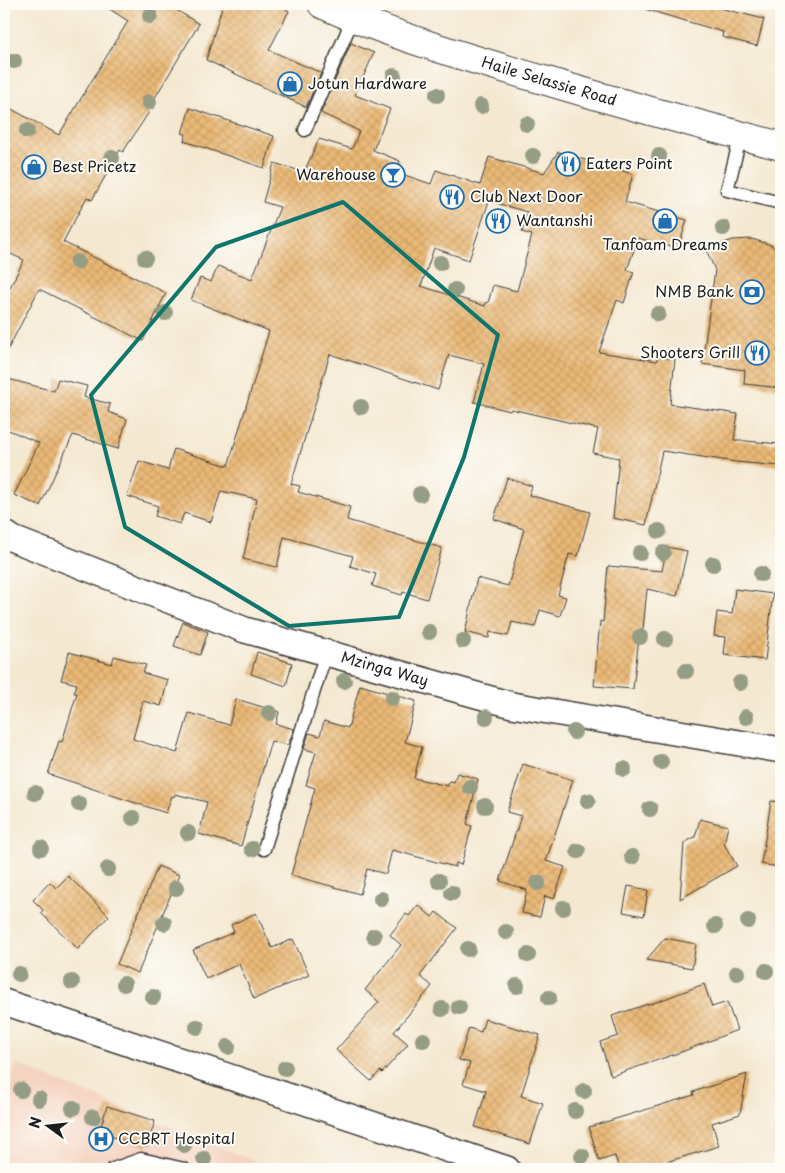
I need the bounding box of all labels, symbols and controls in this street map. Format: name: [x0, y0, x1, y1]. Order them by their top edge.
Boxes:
street label: Haile Selassie Road: [479, 49, 620, 111]
shop icon: Jotun Hardware: [277, 71, 303, 97]
place label: Jotun Hardware: [308, 71, 427, 94]
restaurant icon: Eaters Point: [555, 151, 581, 177]
place label: Eaters Point: [586, 151, 673, 174]
shop icon: Best Pricetz: [21, 154, 47, 180]
place label: Best Pricetz: [52, 154, 136, 177]
place label: Warehouse: [296, 162, 376, 185]
bar icon: Warehouse: [380, 162, 406, 188]
restaurant icon: Club Next Door: [439, 184, 465, 210]
place label: Club Next Door: [470, 184, 583, 207]
restaurant icon: Wantanshi: [485, 208, 511, 234]
place label: Wantanshi: [516, 208, 593, 231]
shop icon: Tanfoam Dreams: [652, 208, 678, 234]
place label: Tanfoam Dreams: [602, 232, 728, 255]
place label: NMB Bank: [655, 279, 734, 302]
bank icon: NMB Bank: [739, 279, 765, 305]
place label: Shooters Grill: [640, 340, 740, 363]
restaurant icon: Shooters Grill: [744, 340, 770, 366]
street label: Mzinga Way: [339, 645, 431, 691]
north arrow: [22, 1100, 72, 1150]
text: N: [23, 1114, 47, 1131]
hospital icon: CCBRT Hospital: [88, 1126, 114, 1152]
place label: CCBRT Hospital: [118, 1126, 235, 1149]

